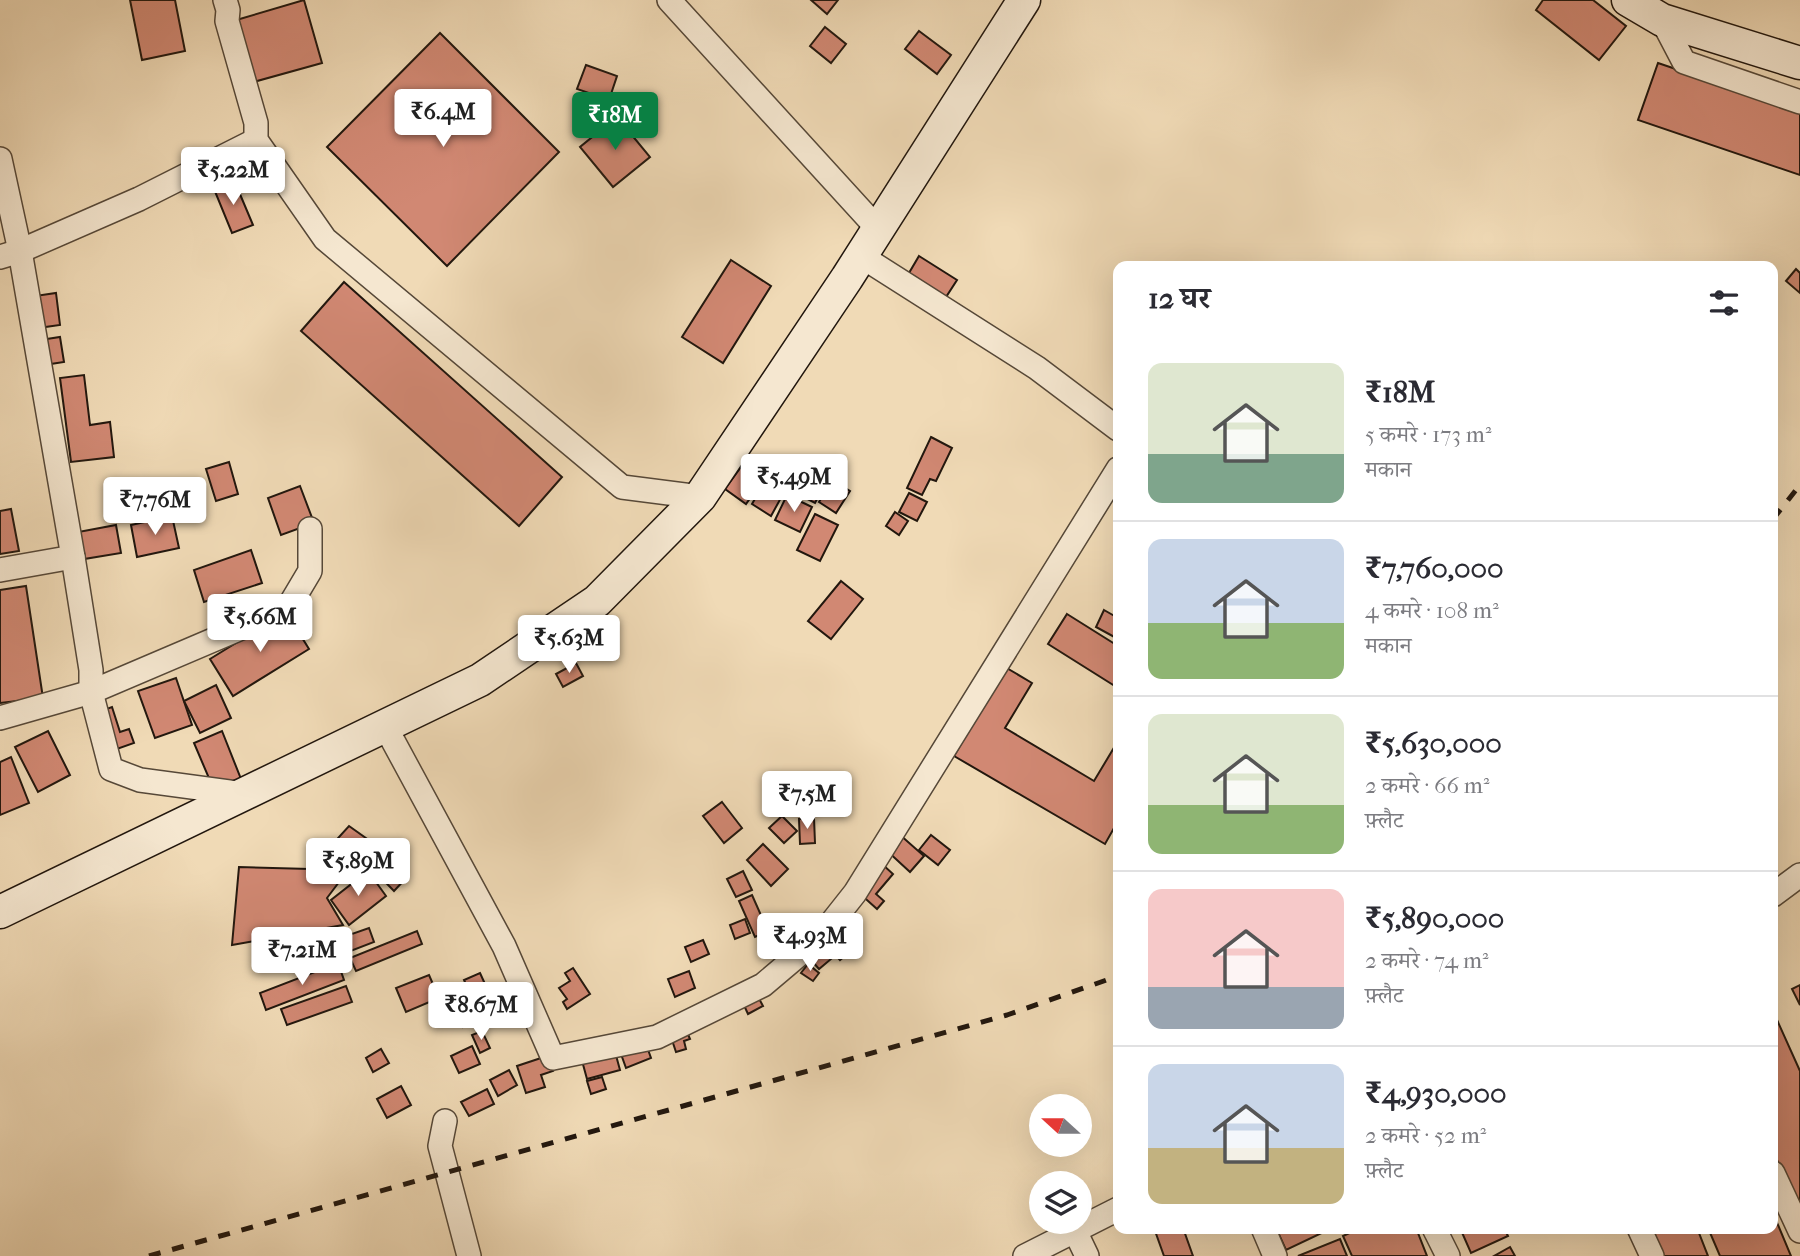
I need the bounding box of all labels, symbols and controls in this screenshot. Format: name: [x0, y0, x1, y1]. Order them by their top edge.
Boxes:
pin: ₹6.4M: [394, 90, 492, 149]
pin: ₹18M: [574, 92, 656, 152]
text: ₹6.4M: [410, 98, 476, 125]
text: ₹18M: [588, 101, 642, 128]
pin: ₹5.22M: [176, 148, 290, 207]
text: ₹5.22M: [197, 156, 269, 183]
text: 12 घर: [1148, 281, 1210, 316]
icon: filters: [1705, 284, 1743, 322]
text: ₹18M: [1365, 375, 1435, 410]
icon: home: [1204, 391, 1288, 475]
text: 5 कमरे · 173 m²: [1365, 421, 1491, 448]
pin: ₹5.49M: [737, 454, 851, 514]
text: मकान: [1365, 456, 1412, 483]
text: ₹5.49M: [757, 463, 831, 490]
pin: ₹7.76M: [98, 477, 212, 537]
text: ₹7.76M: [119, 486, 191, 513]
text: ₹7,760,000: [1365, 551, 1504, 586]
icon: home: [1204, 567, 1288, 651]
pin: ₹5.66M: [203, 594, 317, 654]
text: 4 कमरे · 108 m²: [1365, 597, 1499, 624]
text: ₹5.66M: [223, 603, 297, 630]
pin: ₹5.63M: [512, 616, 626, 675]
text: ₹5.63M: [534, 624, 604, 651]
text: मकान: [1365, 632, 1412, 659]
text: ₹5,630,000: [1365, 726, 1502, 761]
icon: home: [1204, 742, 1288, 826]
pin: ₹7.5M: [758, 772, 856, 831]
text: 2 कमरे · 66 m²: [1365, 772, 1489, 799]
text: ₹7.5M: [778, 780, 836, 807]
text: फ़्लैट: [1365, 807, 1403, 834]
pin: ₹5.89M: [301, 838, 415, 898]
text: ₹5.89M: [322, 847, 394, 874]
text: ₹5,890,000: [1365, 901, 1504, 936]
pin: ₹4.93M: [753, 914, 867, 973]
icon: home: [1204, 917, 1288, 1001]
text: ₹4.93M: [773, 922, 847, 949]
pin: ₹7.21M: [245, 928, 359, 987]
text: ₹7.21M: [267, 936, 337, 963]
text: 2 कमरे · 74 m²: [1365, 947, 1489, 974]
pin: ₹8.67M: [424, 982, 538, 1042]
text: फ़्लैट: [1365, 982, 1403, 1009]
text: ₹8.67M: [444, 991, 518, 1018]
text: ₹4,930,000: [1365, 1076, 1507, 1111]
icon: home: [1204, 1092, 1288, 1176]
north arrow: [1029, 1094, 1092, 1157]
map controls: [1029, 1094, 1092, 1234]
text: 2 कमरे · 52 m²: [1365, 1122, 1486, 1149]
text: फ़्लैट: [1365, 1157, 1403, 1184]
button: layers: [1029, 1171, 1092, 1234]

